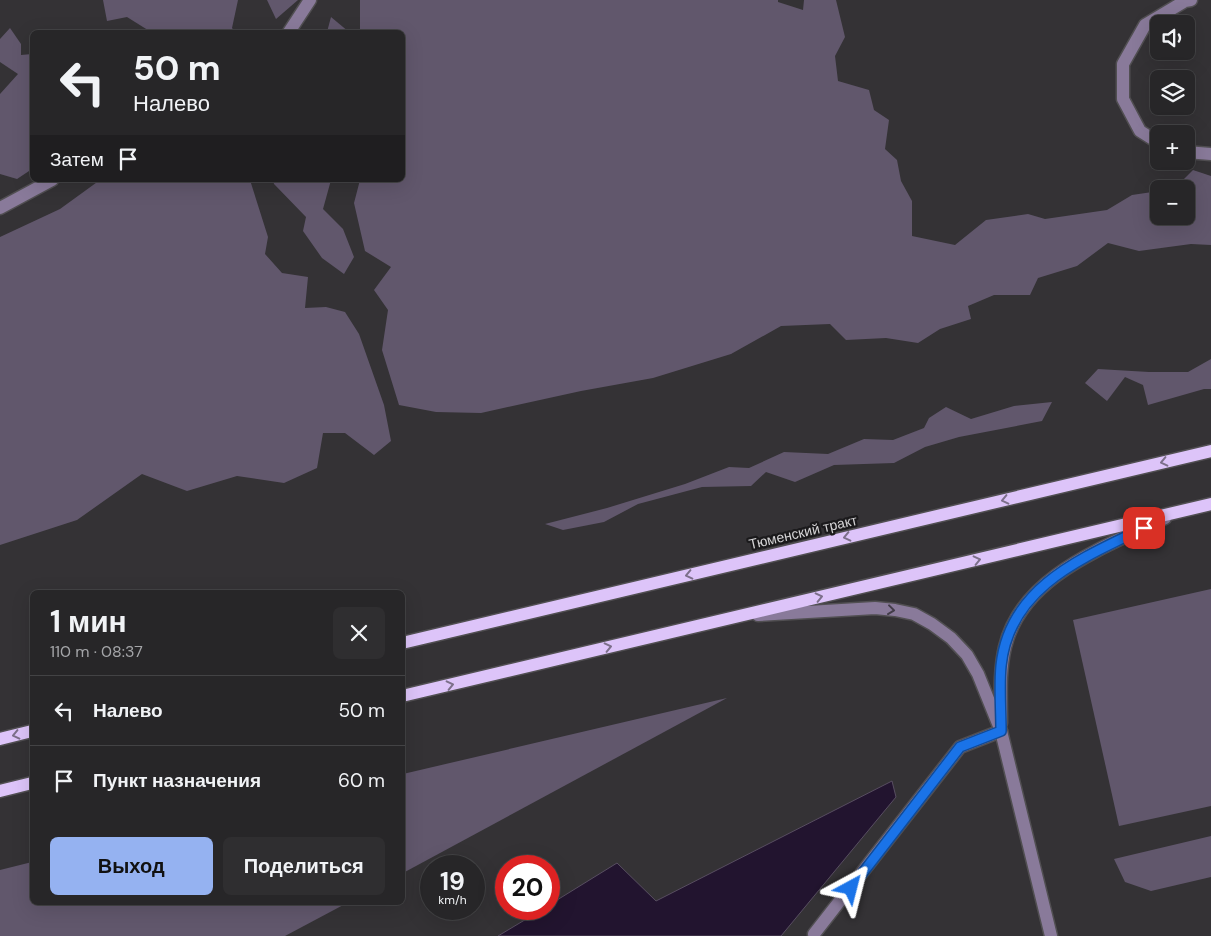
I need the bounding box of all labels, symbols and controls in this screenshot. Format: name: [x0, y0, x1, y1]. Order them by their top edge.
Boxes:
map controls: [1150, 15, 1195, 225]
button: sound: [1150, 15, 1195, 60]
text: 50 m: [133, 45, 221, 91]
icon: left: [50, 50, 115, 115]
button: layers: [1150, 70, 1195, 115]
text: Налево: [133, 89, 210, 118]
button: +: [1150, 125, 1195, 170]
icon: arrive: [114, 145, 142, 173]
text: Затем: [50, 147, 104, 172]
button: −: [1150, 180, 1195, 225]
one-way arrow: [1159, 456, 1168, 467]
one-way arrow: [1001, 494, 1010, 505]
pin: [1123, 507, 1165, 549]
street label: Тюменский тракт: [747, 511, 859, 553]
icon: arrive: [1130, 514, 1158, 542]
one-way arrow: [843, 531, 852, 542]
one-way arrow: [973, 555, 982, 566]
one-way arrow: [685, 569, 694, 580]
one-way arrow: [815, 592, 824, 603]
text: 1 мин: [50, 602, 127, 641]
one-way arrow: [888, 604, 896, 615]
button: close: [333, 607, 385, 659]
text: 110 m · 08:37: [50, 641, 143, 662]
one-way arrow: [604, 642, 613, 653]
one-way arrow: [445, 680, 454, 691]
icon: left: [50, 697, 78, 725]
text: Налево: [93, 698, 163, 723]
text: 50 m: [338, 698, 385, 723]
one-way arrow: [12, 729, 21, 740]
icon: arrive: [50, 767, 78, 795]
text: Пункт назначения: [93, 768, 261, 793]
text: 60 m: [338, 768, 385, 793]
button: Выход: [50, 837, 213, 895]
button: Поделиться: [223, 837, 385, 895]
speed limit sign: 20: [495, 855, 560, 920]
position arrow: [824, 861, 876, 913]
text: 19: [440, 865, 465, 898]
text: km/h: [438, 892, 467, 908]

